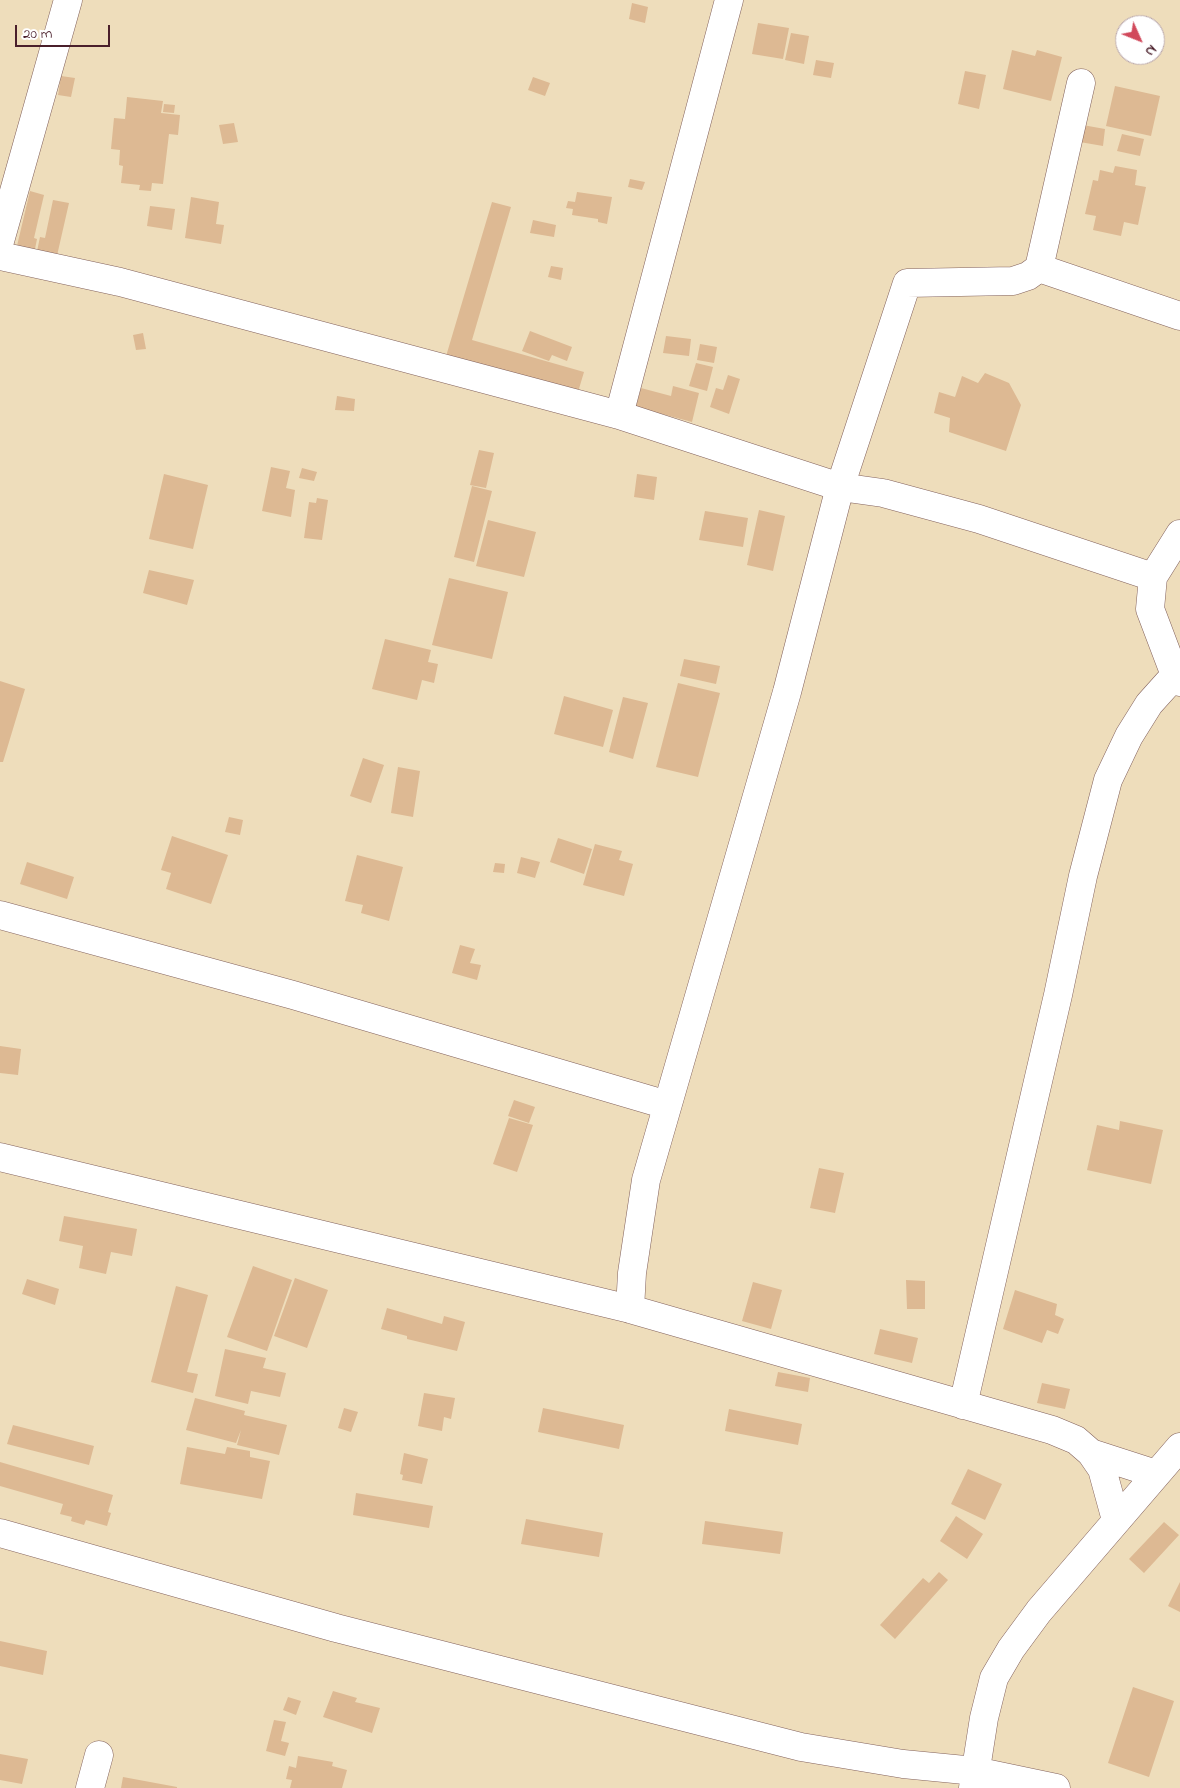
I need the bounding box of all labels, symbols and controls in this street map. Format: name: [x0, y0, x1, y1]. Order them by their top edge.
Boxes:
scale bar: [18, 15, 112, 47]
north arrow: [1115, 15, 1165, 65]
text: 20 m: [23, 23, 52, 45]
text: N: [1140, 39, 1161, 61]

